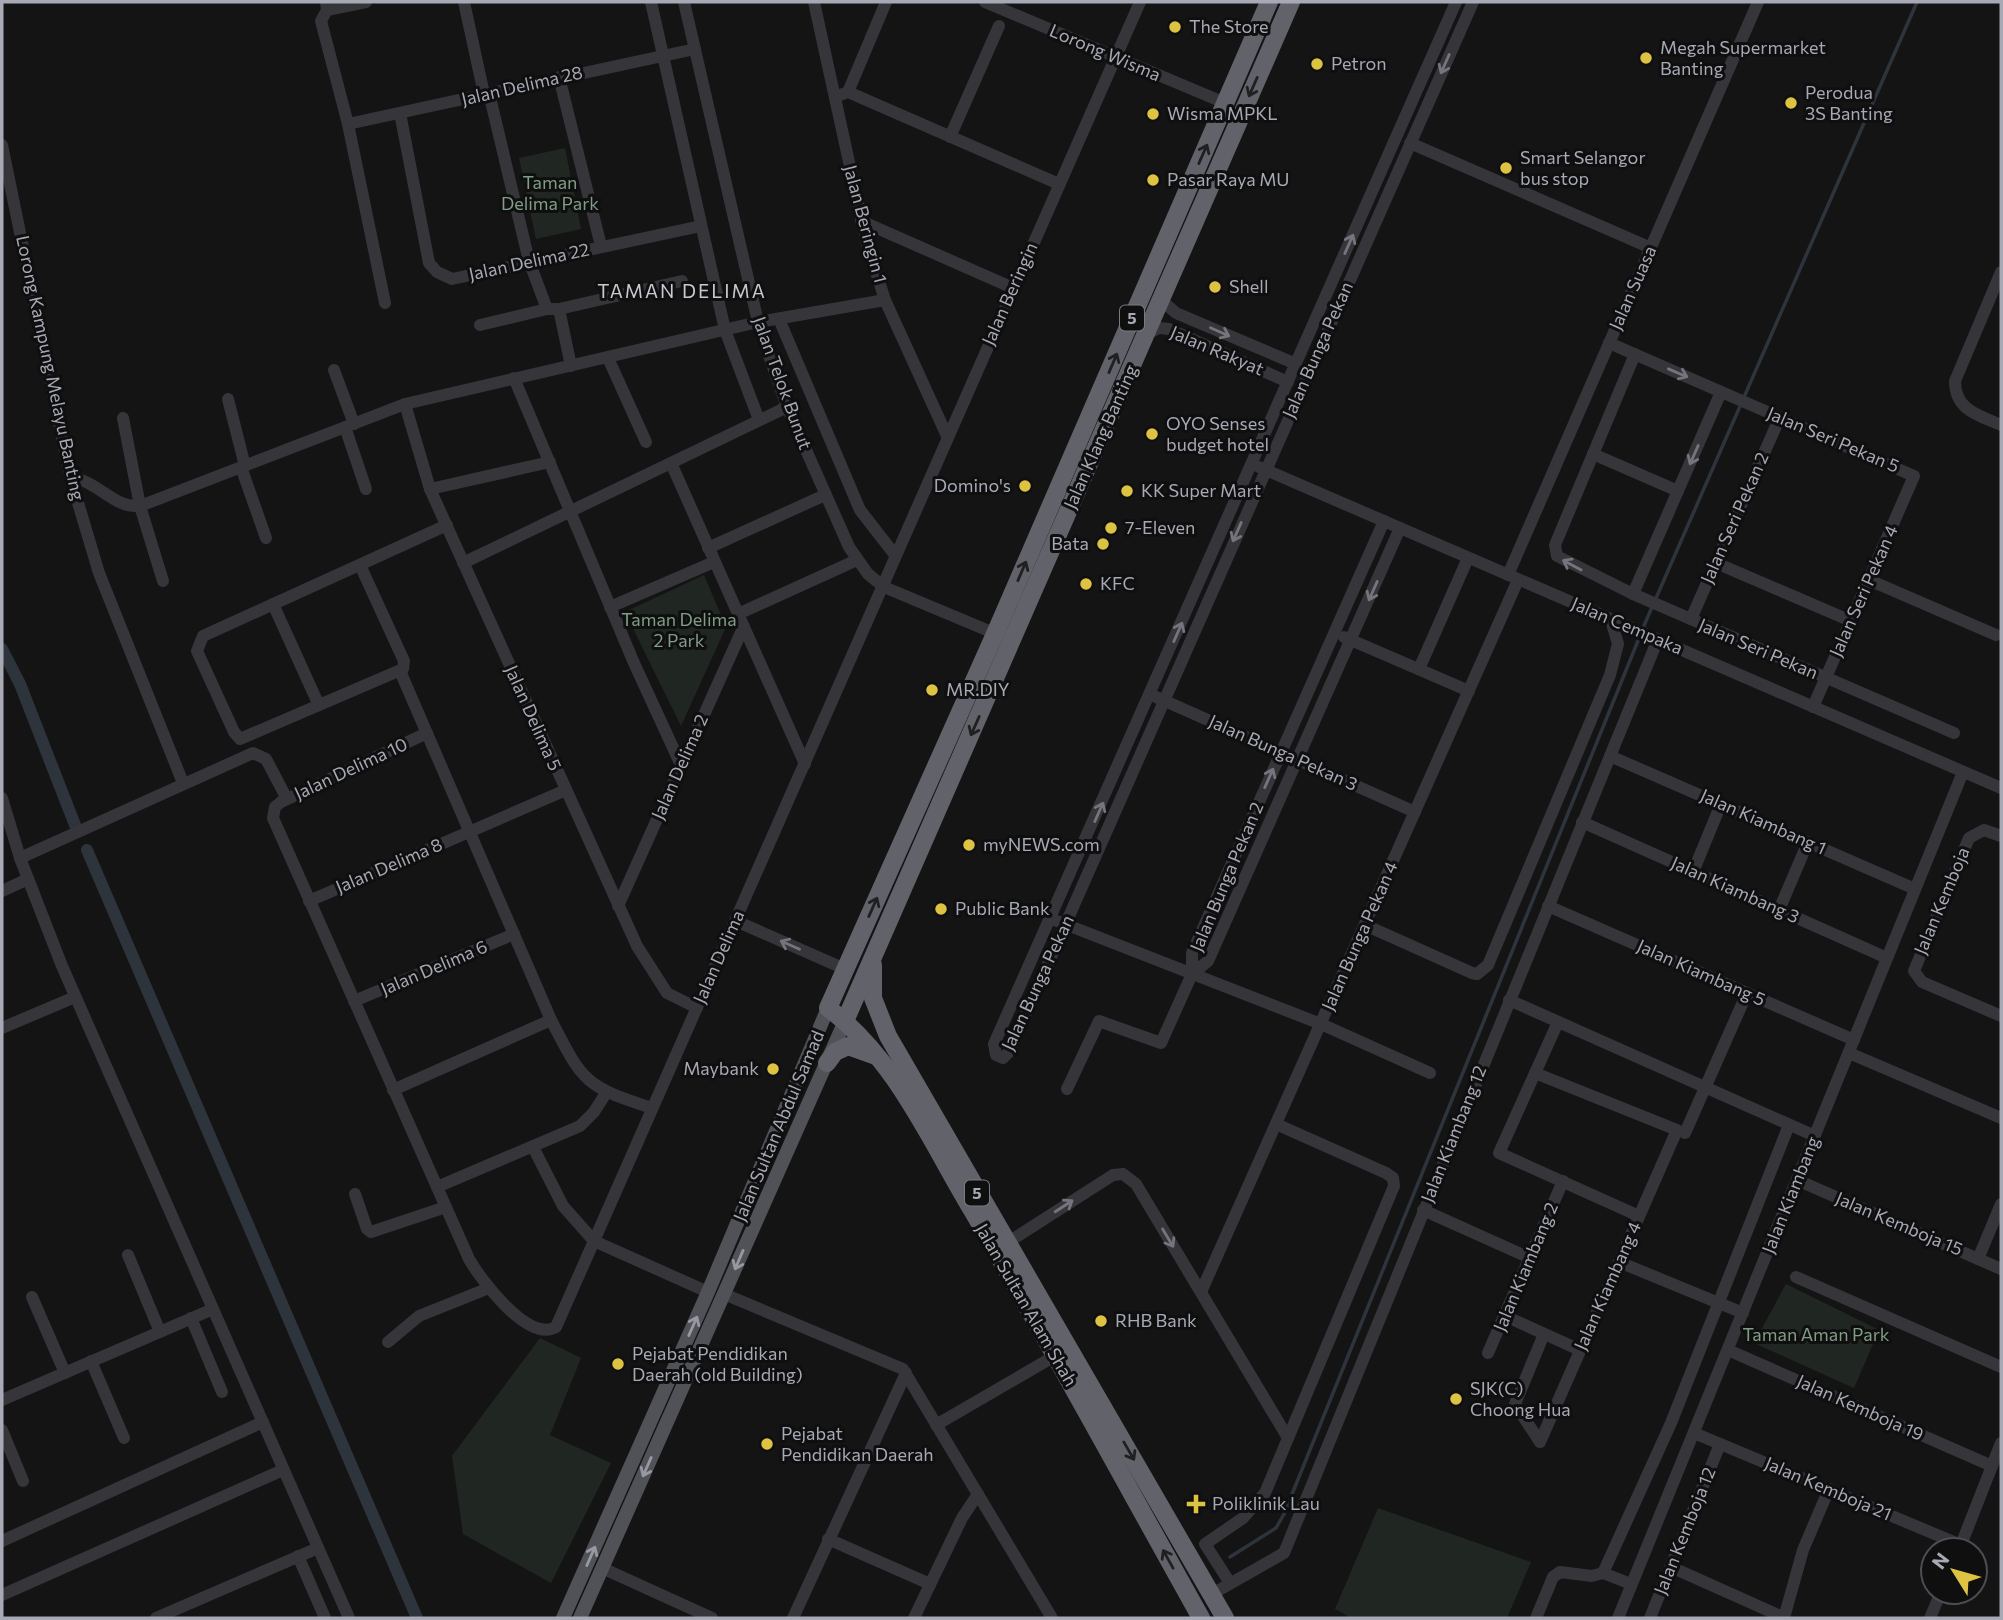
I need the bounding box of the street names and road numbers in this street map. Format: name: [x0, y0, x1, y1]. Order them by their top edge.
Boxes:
street label: Lorong Wisma: [1047, 19, 1164, 85]
street label: Jalan Delima 28: [459, 60, 585, 110]
street label: Jalan Beringin 1: [840, 162, 892, 285]
street label: Lorong Kampung Melayu Banting: [12, 233, 90, 503]
street label: Jalan Delima 22: [466, 237, 591, 285]
street label: Jalan Beringin: [977, 239, 1042, 348]
street label: Jalan Suasa: [1604, 242, 1660, 333]
street label: Jalan Bunga Pekan: [1277, 278, 1357, 421]
road number: 5: [1120, 306, 1144, 330]
street label: Jalan Telok Bunut: [749, 313, 817, 452]
street label: Jalan Rakyat: [1167, 321, 1267, 380]
street label: Jalan Klang Banting: [1058, 361, 1142, 512]
street label: Jalan Seri Pekan 5: [1764, 401, 1903, 477]
street label: Jalan Seri Pekan 2: [1695, 449, 1773, 587]
street label: Jalan Seri Pekan 4: [1824, 521, 1902, 660]
street label: Jalan Cempaka: [1568, 592, 1687, 658]
street label: Jalan Seri Pekan: [1695, 613, 1821, 683]
street label: Jalan Delima 5: [501, 661, 567, 774]
street label: Jalan Bunga Pekan 3: [1206, 709, 1361, 795]
street label: Jalan Delima 2: [646, 711, 712, 823]
street label: Jalan Delima 10: [290, 732, 411, 804]
street label: Jalan Kiambang 1: [1697, 783, 1830, 859]
street label: Jalan Bunga Pekan 2: [1185, 799, 1268, 955]
street label: Jalan Delima 8: [332, 833, 445, 897]
street label: Jalan Kemboja: [1909, 844, 1974, 958]
street label: Jalan Kiambang 3: [1668, 851, 1803, 927]
street label: Jalan Bunga Pekan 4: [1316, 857, 1402, 1014]
street label: Jalan Delima: [688, 907, 748, 1007]
street label: Jalan Bunga Pekan: [996, 911, 1078, 1054]
street label: Jalan Kiambang 5: [1634, 934, 1769, 1010]
street label: Jalan Delima 6: [377, 935, 490, 999]
street label: Jalan Sultan Abdul Samad: [728, 1027, 828, 1224]
street label: Jalan Kiambang 12: [1416, 1062, 1491, 1205]
street label: Jalan Kiambang: [1757, 1133, 1824, 1256]
road number: 5: [965, 1180, 989, 1205]
street label: Jalan Kemboja 15: [1833, 1186, 1966, 1260]
street label: Jalan Kiambang 2: [1488, 1199, 1562, 1334]
street label: Jalan Kiambang 4: [1569, 1218, 1645, 1353]
street label: Jalan Sultan Alam Shah: [971, 1219, 1082, 1390]
street label: Jalan Kemboja 19: [1794, 1369, 1927, 1445]
street label: Jalan Kemboja 21: [1762, 1451, 1895, 1525]
street label: Jalan Kemboja 12: [1648, 1464, 1720, 1598]

